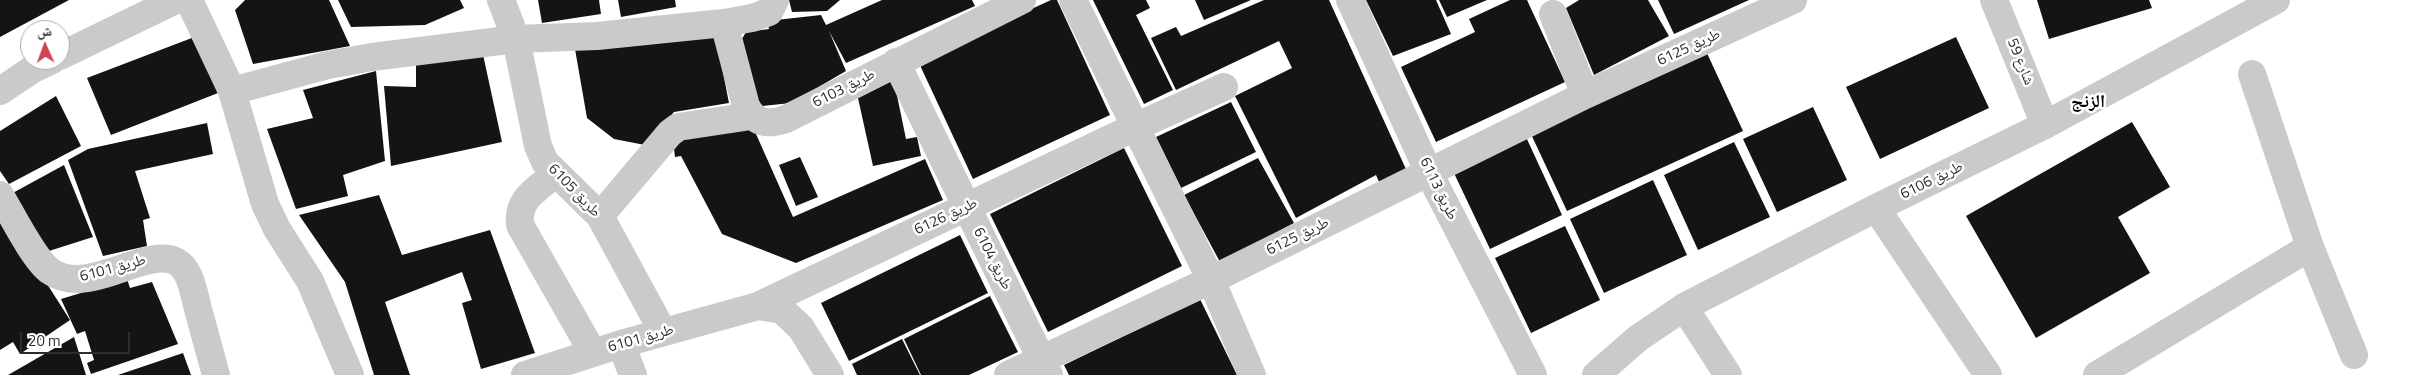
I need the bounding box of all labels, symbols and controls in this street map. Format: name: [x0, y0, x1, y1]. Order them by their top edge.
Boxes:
north arrow: [20, 20, 70, 70]
text: ش: [37, 20, 52, 41]
street label: طريق 6125: [1655, 26, 1723, 70]
street label: شارع 59: [2003, 36, 2037, 88]
street label: طريق 6103: [810, 66, 878, 112]
district label: الزنج: [2071, 92, 2105, 114]
street label: طريق 6113: [1415, 155, 1461, 223]
street label: طريق 6106: [1898, 158, 1966, 204]
street label: طريق 6105: [544, 160, 604, 222]
street label: طريق 6126: [912, 195, 980, 239]
street label: طريق 6125: [1264, 214, 1332, 260]
street label: طريق 6104: [969, 225, 1015, 293]
street label: طريق 6101: [78, 252, 148, 286]
street label: طريق 6101: [606, 321, 676, 357]
scale bar: [22, 322, 132, 354]
text: 20 m: [28, 329, 61, 352]

